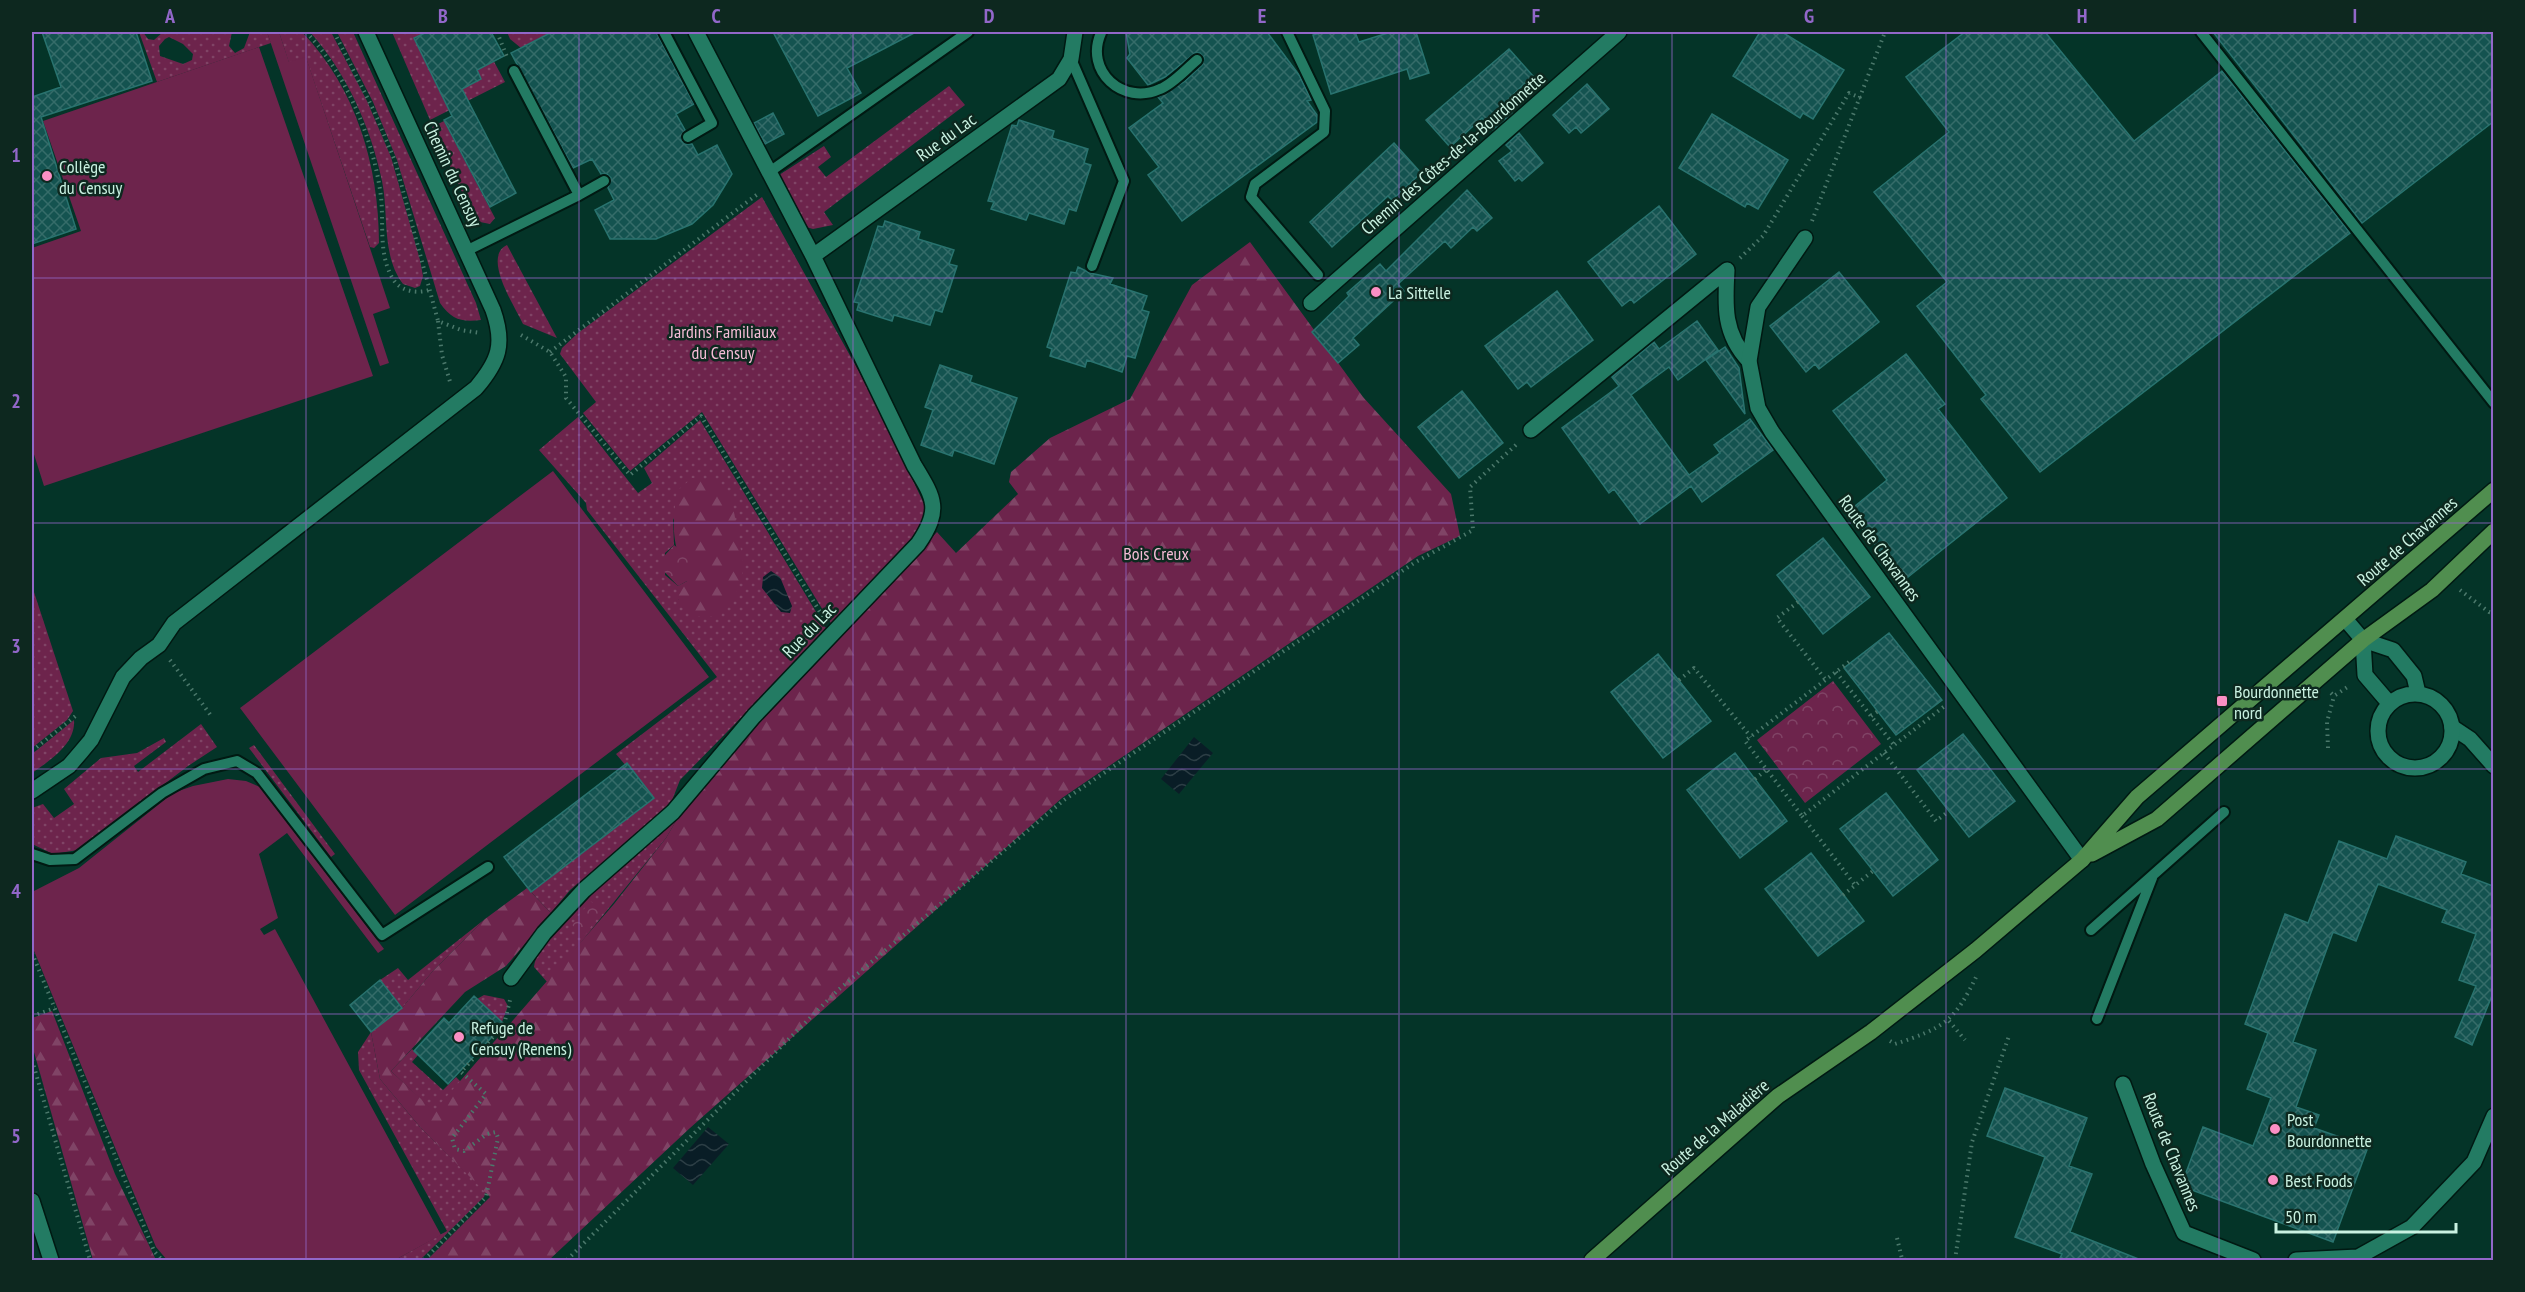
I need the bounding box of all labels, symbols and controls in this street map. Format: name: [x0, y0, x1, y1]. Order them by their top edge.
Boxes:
text: A: [164, 3, 176, 29]
text: B: [438, 3, 448, 29]
text: C: [711, 3, 721, 29]
text: D: [984, 3, 995, 29]
text: E: [1258, 3, 1266, 29]
text: F: [1532, 3, 1540, 29]
text: G: [1804, 3, 1814, 29]
text: H: [2077, 3, 2087, 29]
text: I: [2353, 3, 2357, 29]
street label: Chemin des Côtes-de-la-Bourdonnette: [1356, 66, 1550, 240]
street label: Rue du Lac: [912, 107, 981, 166]
street label: Chemin du Censuy: [418, 117, 488, 231]
text: 1: [11, 142, 21, 168]
place label: Collège du Censuy: [59, 155, 122, 199]
marker: Collège du Censuy: [40, 169, 54, 183]
place label: La Sittelle: [1388, 281, 1451, 304]
marker: La Sittelle: [1369, 285, 1383, 299]
park label: Jardins Familiaux du Censuy: [669, 320, 777, 364]
text: 2: [11, 388, 21, 414]
street label: Route de Chavannes: [1834, 490, 1926, 606]
street label: Route de Chavannes: [2352, 491, 2462, 591]
park label: Bois Creux: [1123, 542, 1189, 565]
street label: Rue du Lac: [777, 597, 841, 662]
text: 3: [11, 633, 21, 659]
place label: Bourdonnette nord: [2234, 680, 2319, 724]
marker: Bourdonnette nord: [2215, 694, 2229, 708]
text: 4: [11, 878, 21, 904]
place label: Refuge de Censuy (Renens): [471, 1016, 572, 1060]
marker: Refuge de Censuy (Renens): [452, 1030, 466, 1044]
street label: Route de la Maladière: [1656, 1074, 1774, 1180]
street label: Route de Chavannes: [2138, 1090, 2206, 1214]
place label: Post Bourdonnette: [2287, 1108, 2372, 1152]
marker: Post Bourdonnette: [2268, 1122, 2282, 1136]
text: 5: [11, 1123, 21, 1149]
place label: Best Foods: [2285, 1169, 2353, 1192]
marker: Best Foods: [2266, 1173, 2280, 1187]
scale bar: [2276, 1196, 2456, 1234]
text: 50 m: [2285, 1205, 2317, 1228]

